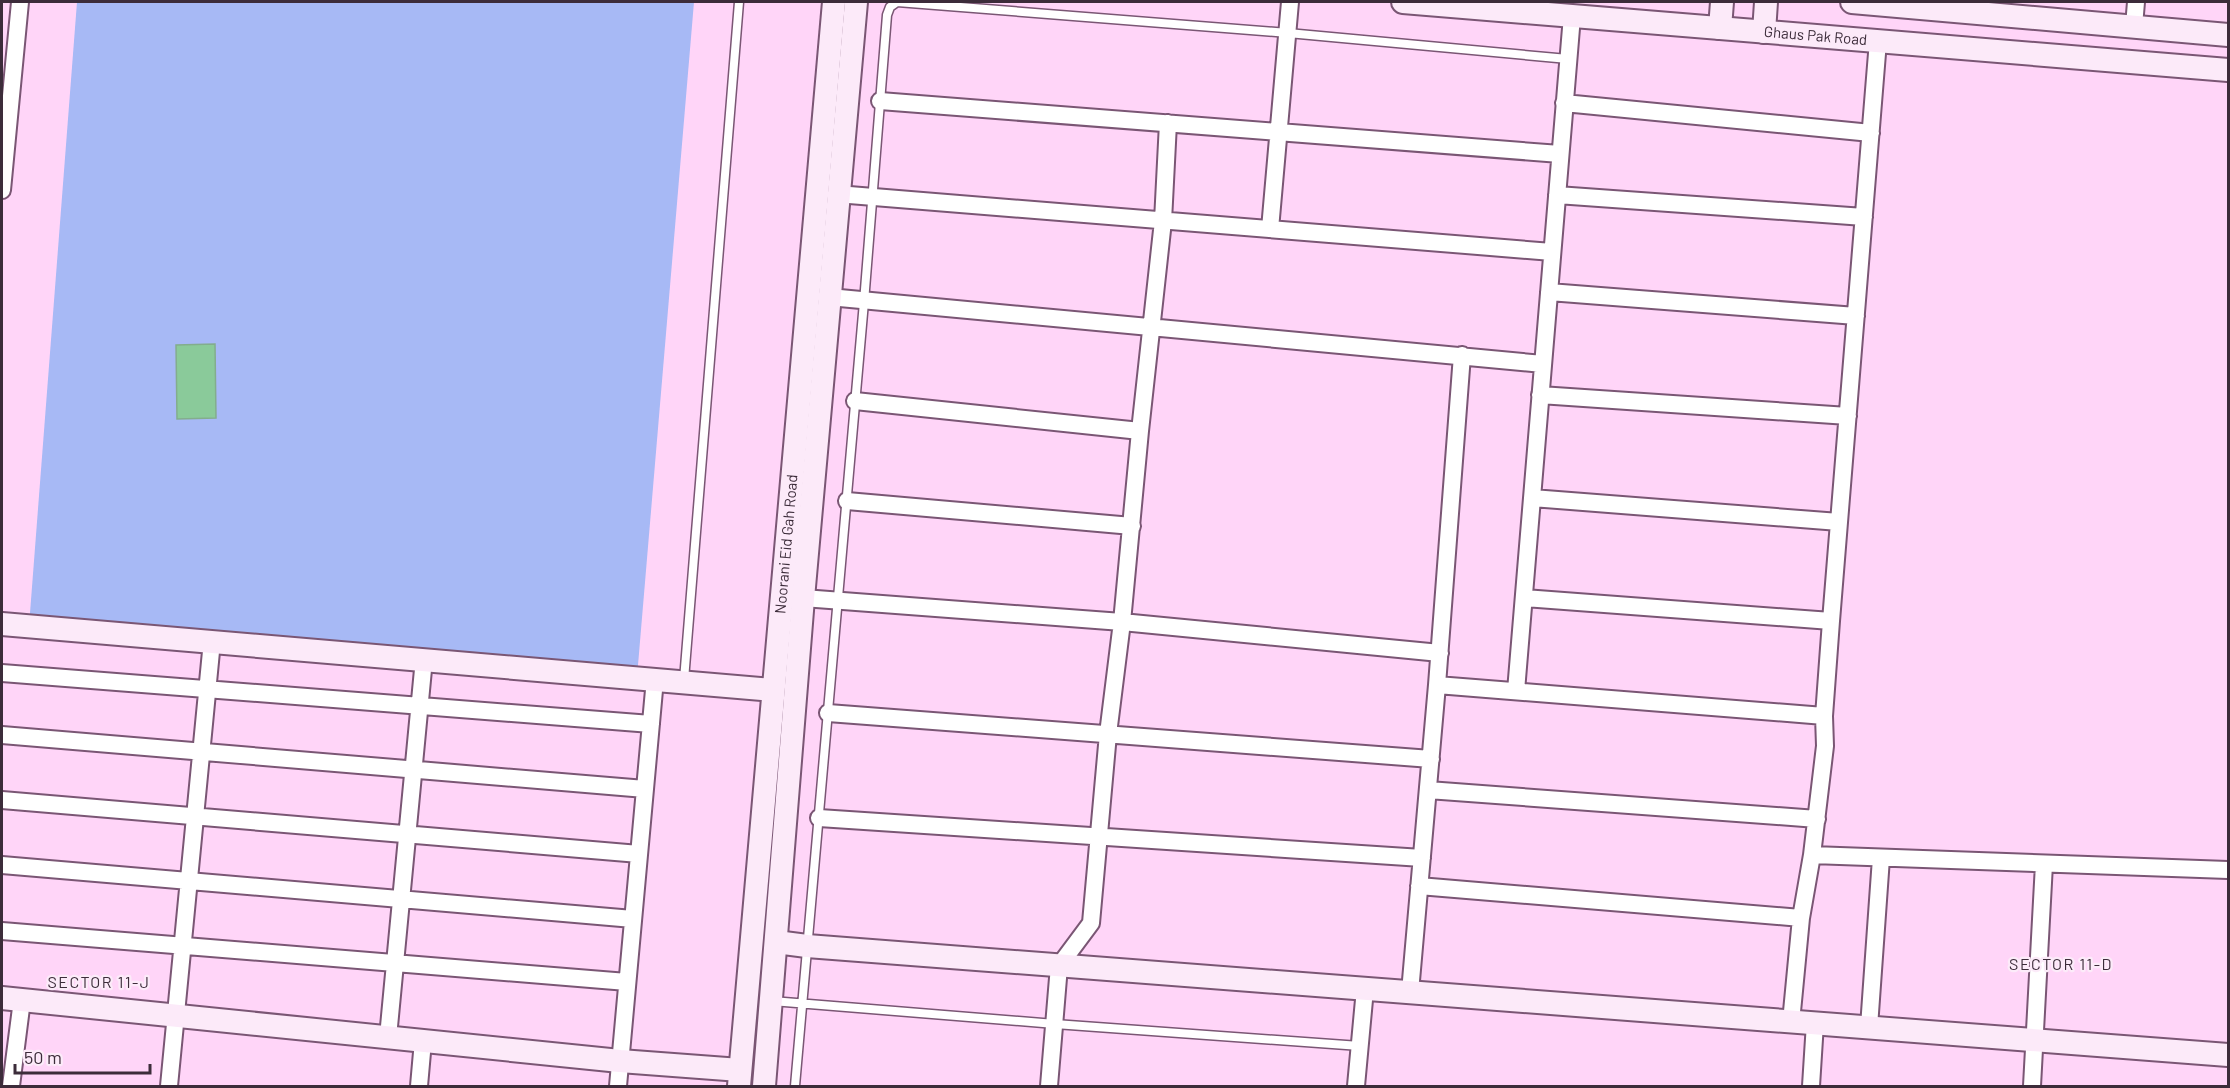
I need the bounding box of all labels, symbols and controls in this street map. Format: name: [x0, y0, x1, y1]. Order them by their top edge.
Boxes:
street label: Ghaus Pak Road: [1763, 22, 1868, 48]
street label: Noorani Eid Gah Road: [770, 474, 801, 614]
district label: SECTOR 11-D: [2009, 954, 2113, 973]
district label: SECTOR 11-J: [47, 972, 151, 991]
scale bar: [15, 1037, 150, 1075]
text: 50 m: [24, 1046, 62, 1068]

